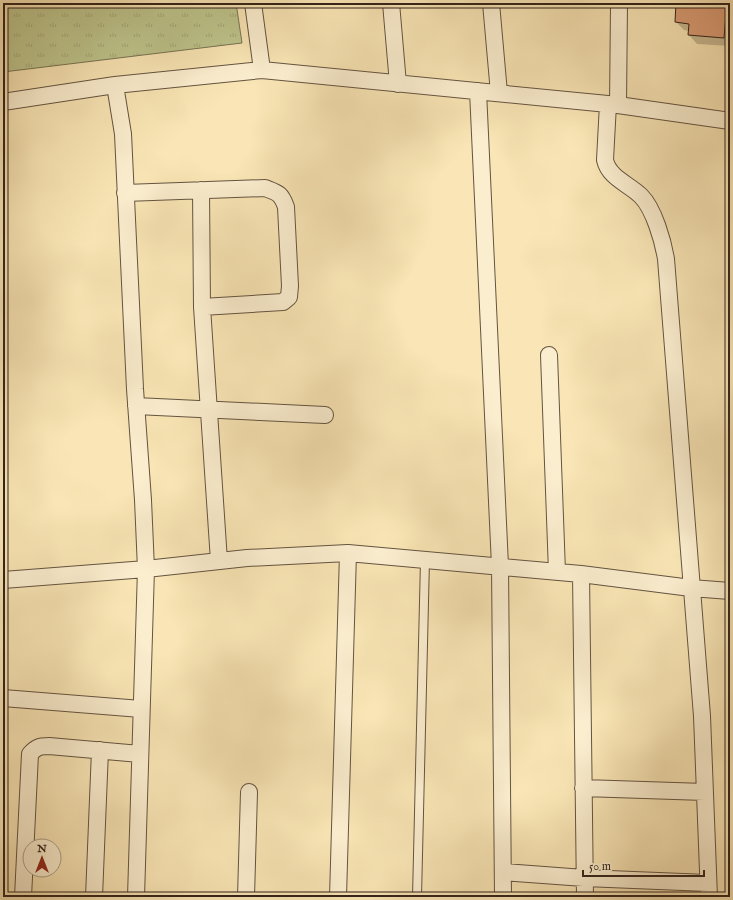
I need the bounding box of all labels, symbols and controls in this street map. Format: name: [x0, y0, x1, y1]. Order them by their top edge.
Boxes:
north arrow: [22, 838, 62, 878]
text: N: [36, 842, 47, 856]
scale bar: [583, 852, 704, 878]
text: 50 m: [589, 859, 611, 874]

